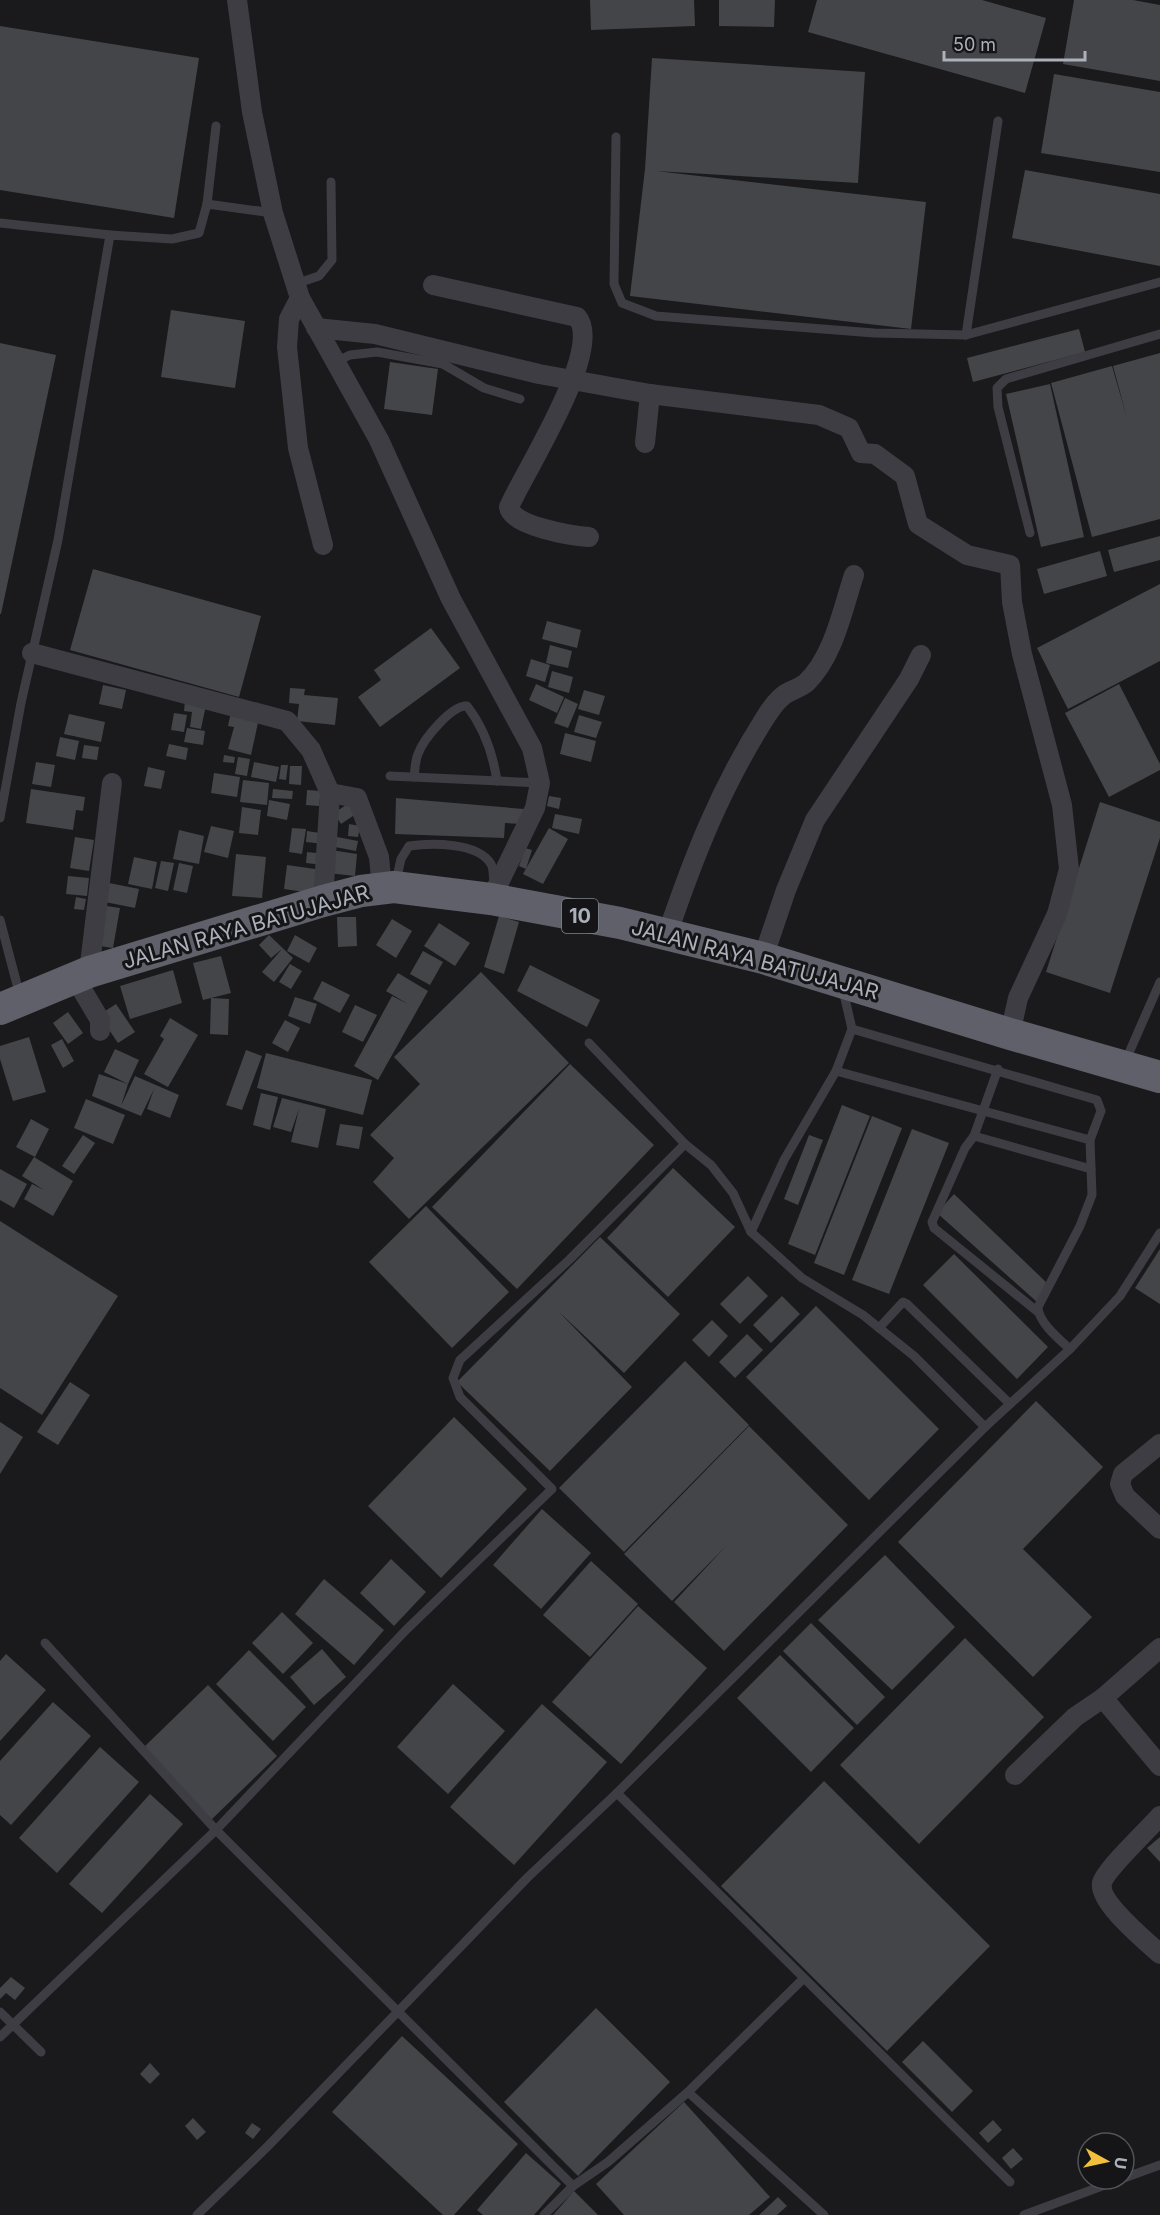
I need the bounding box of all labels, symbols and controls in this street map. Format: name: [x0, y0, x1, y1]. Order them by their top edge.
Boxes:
scale bar: [944, 24, 1085, 62]
text: 50 m: [953, 34, 996, 55]
street label: JALAN RAYA BATUJAJAR: [120, 879, 372, 974]
road number: 10: [562, 899, 598, 933]
street label: JALAN RAYA BATUJAJAR: [629, 914, 882, 1005]
north arrow: [1076, 2131, 1136, 2191]
text: U: [1110, 2156, 1132, 2170]

